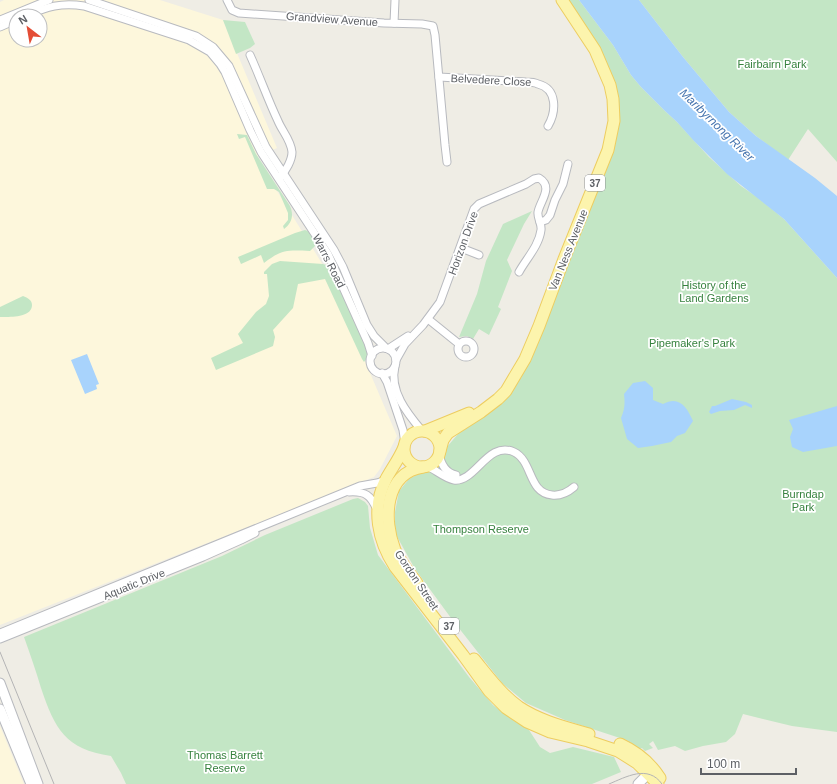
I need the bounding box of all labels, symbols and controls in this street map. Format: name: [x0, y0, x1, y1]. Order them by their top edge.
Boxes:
north arrow: [8, 8, 48, 48]
street label: Grandview Avenue: [286, 10, 378, 28]
text: N: [16, 12, 29, 27]
park label: Fairbairn Park: [737, 58, 807, 70]
street label: Belvedere Close: [450, 72, 532, 88]
water label: Maribyrnong River: [677, 86, 758, 165]
road number: 37: [585, 175, 605, 191]
street label: Van Ness Avenue: [546, 208, 590, 292]
street label: Horizon Drive: [446, 210, 480, 276]
street label: Warrs Road: [310, 232, 348, 290]
park label: History of the Land Gardens: [679, 279, 749, 304]
park label: Pipemaker's Park: [649, 337, 735, 349]
park label: Burndap Park: [782, 488, 824, 513]
park label: Thompson Reserve: [433, 523, 529, 535]
street label: Gordon Street: [393, 548, 441, 612]
street label: Aquatic Drive: [101, 566, 167, 602]
road number: 37: [439, 618, 459, 634]
park label: Thomas Barrett Reserve: [187, 749, 263, 774]
scale bar: [701, 750, 796, 776]
text: 100 m: [707, 757, 740, 771]

